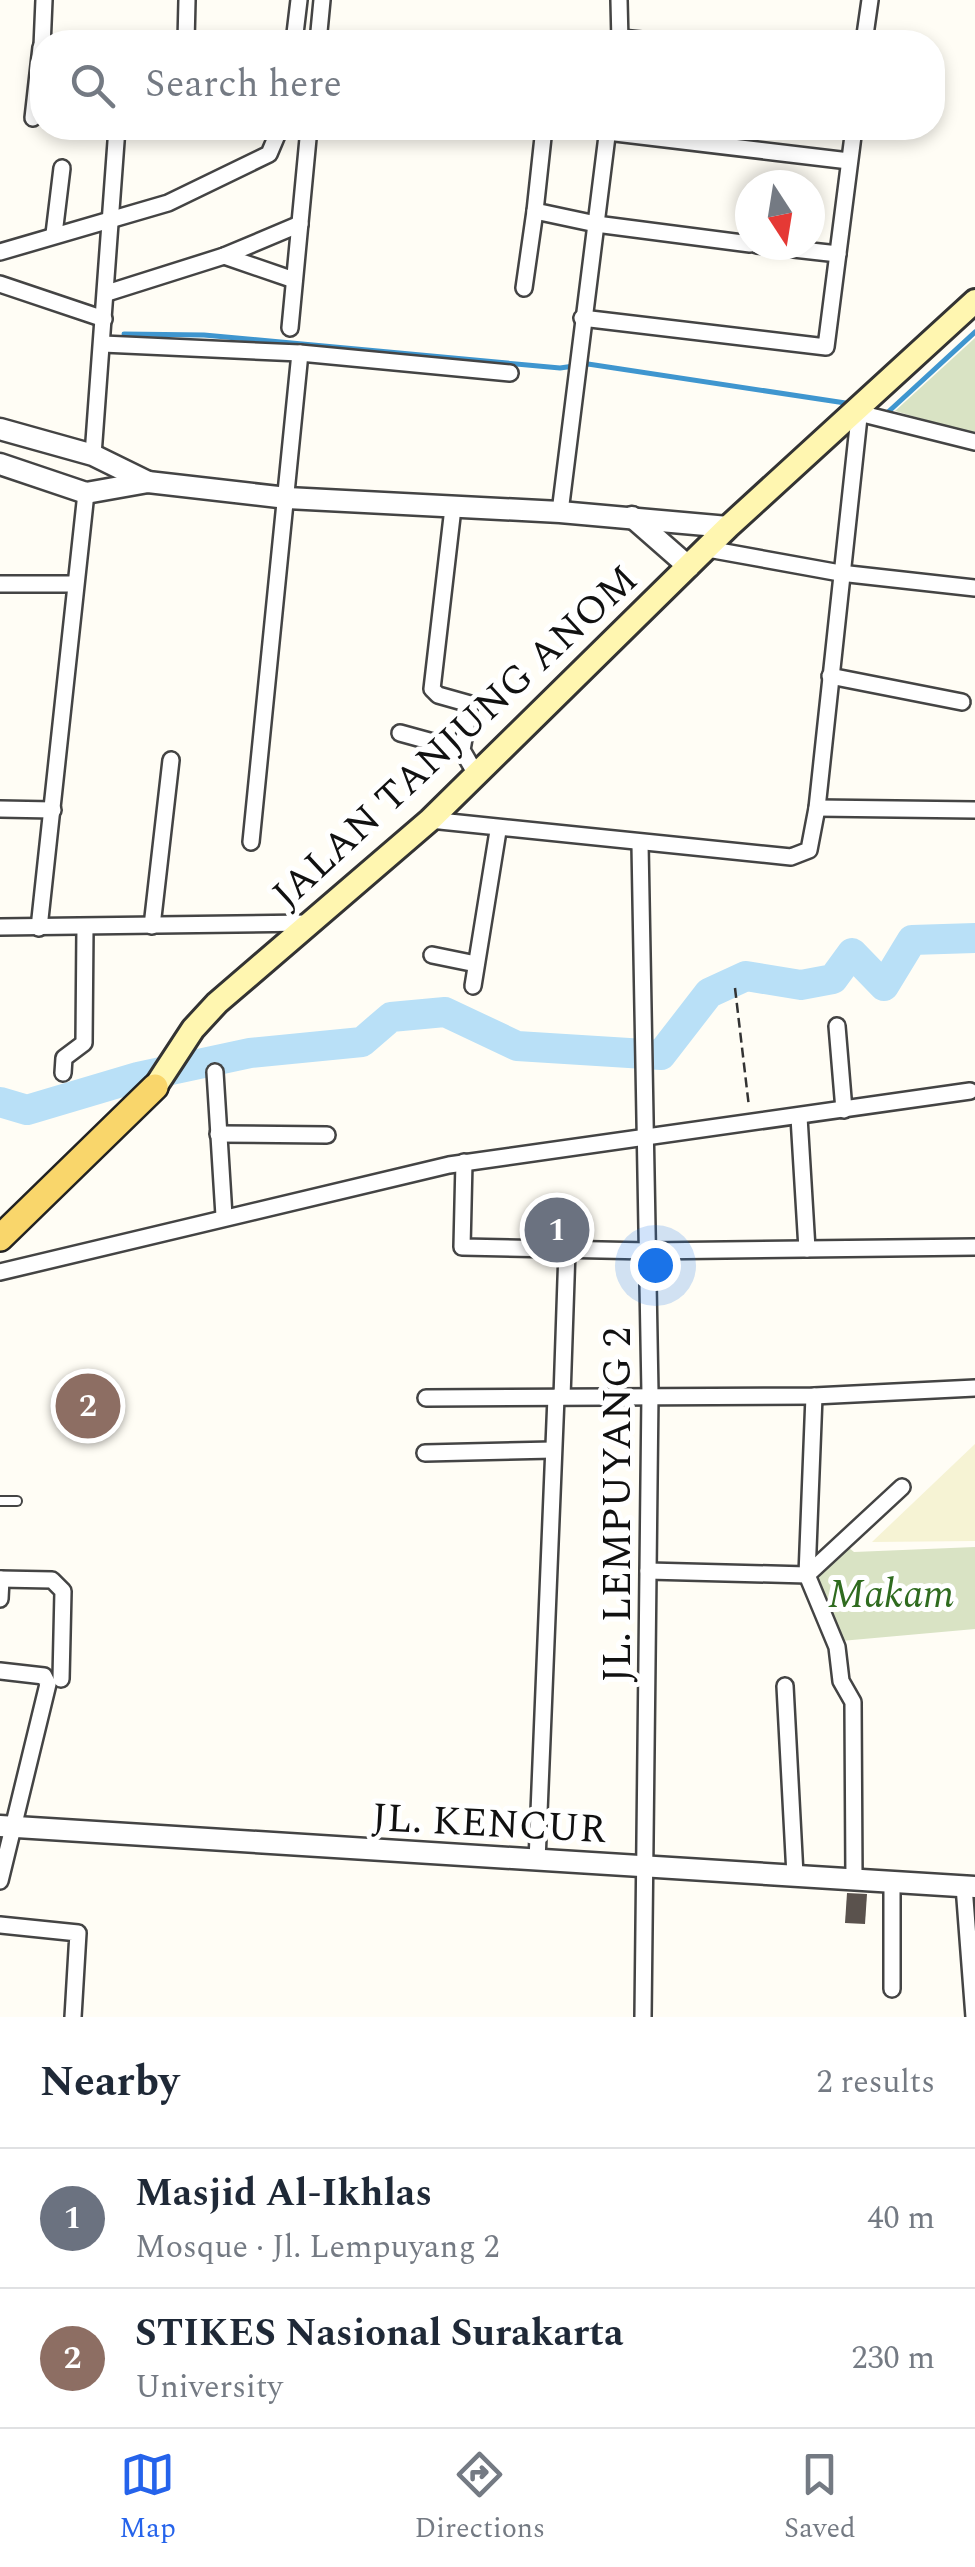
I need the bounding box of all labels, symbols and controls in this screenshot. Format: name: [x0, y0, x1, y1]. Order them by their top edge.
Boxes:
search box: [30, 30, 945, 140]
text: Search here: [145, 56, 342, 114]
icon: search: [65, 58, 120, 113]
north arrow: [735, 170, 825, 260]
street label: JALAN TANJUNG ANOM: [259, 551, 652, 924]
pin: 1: [524, 1192, 590, 1268]
your location: [630, 1240, 681, 1291]
street label: JL. LEMPUYANG 2: [588, 1327, 649, 1683]
pin: 2: [56, 1368, 120, 1444]
park label: Makam: [828, 1565, 954, 1626]
street label: JL. KENCUR: [370, 1788, 608, 1861]
text: Nearby: [40, 2051, 179, 2114]
text: 2 results: [816, 2058, 935, 2107]
text: Masjid Al-Ikhlas: [135, 2165, 432, 2223]
text: 1: [64, 2194, 81, 2243]
text: 40 m: [867, 2194, 935, 2243]
text: Mosque · Jl. Lempuyang 2: [135, 2223, 500, 2272]
text: STIKES Nasional Surakarta: [135, 2305, 623, 2363]
text: 2: [64, 2334, 81, 2383]
text: 230 m: [851, 2334, 935, 2383]
text: University: [135, 2363, 283, 2412]
tab: Map: [119, 2447, 176, 2550]
tab: Directions: [414, 2447, 545, 2550]
tab: Saved: [784, 2447, 856, 2550]

